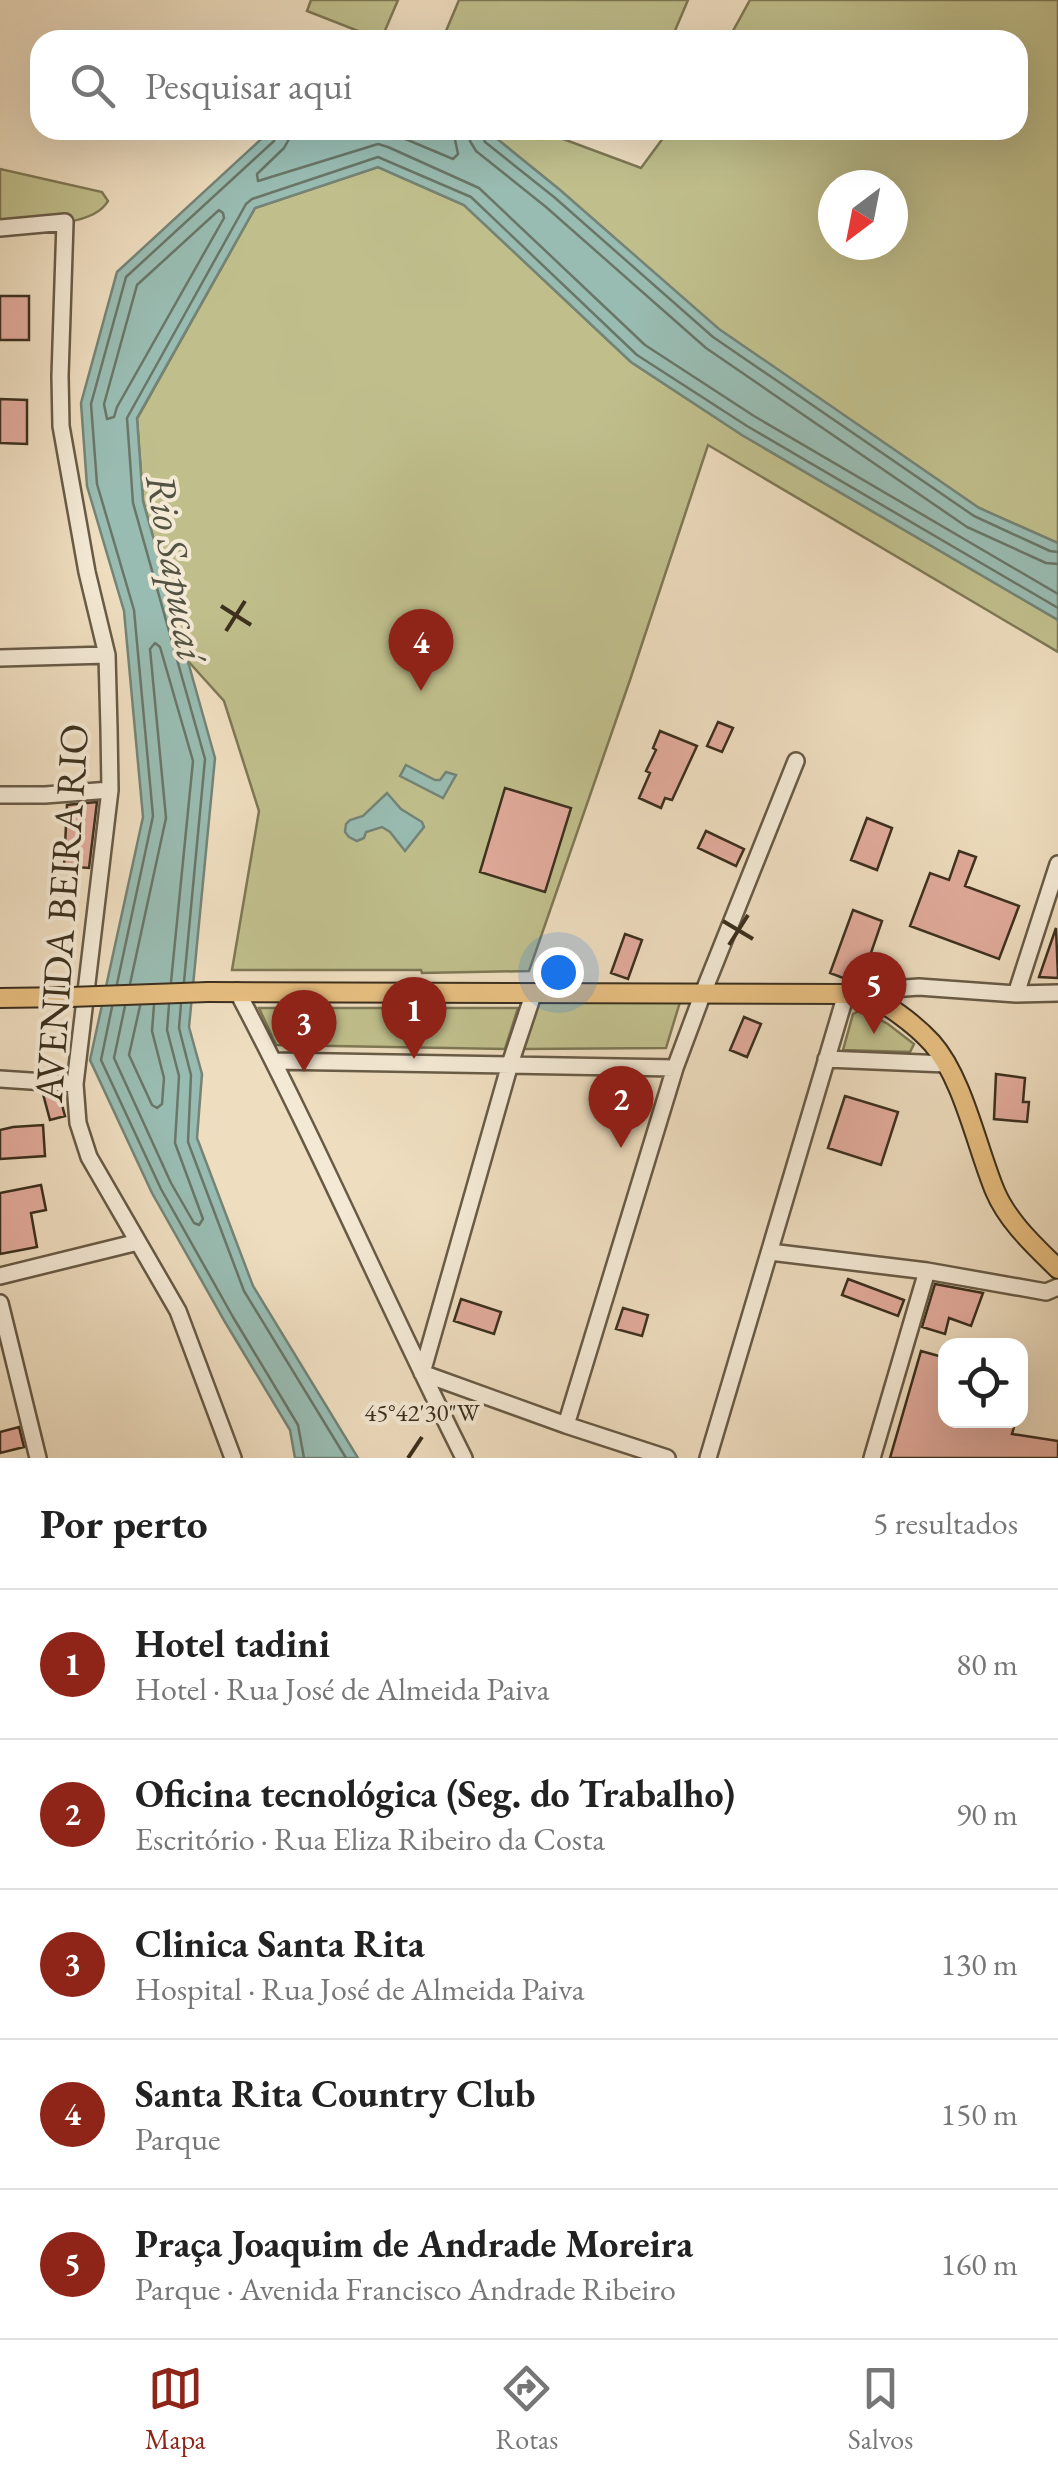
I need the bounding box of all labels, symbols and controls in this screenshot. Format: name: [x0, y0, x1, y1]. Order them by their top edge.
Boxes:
search box: [30, 30, 1028, 140]
icon: search: [65, 58, 120, 113]
text: Pesquisar aqui: [145, 61, 352, 110]
north arrow: [818, 170, 908, 260]
water label: Rio Sapucaí: [133, 469, 221, 668]
pin: 4: [388, 608, 454, 691]
street label: AVENIDA BEIRA RIO: [22, 722, 100, 1105]
your location: [533, 947, 584, 998]
pin: 5: [842, 952, 906, 1034]
pin: 1: [382, 976, 446, 1059]
pin: 3: [272, 990, 336, 1072]
pin: 2: [588, 1066, 654, 1148]
map controls: [938, 1338, 1028, 1428]
button: locate: [938, 1338, 1028, 1428]
text: 45°42'30"W: [364, 1396, 481, 1428]
text: Por perto: [40, 1496, 208, 1551]
text: 5 resultados: [873, 1502, 1018, 1544]
text: Hotel tadini: [135, 1619, 330, 1668]
text: 1: [64, 1643, 81, 1685]
text: 80 m: [956, 1643, 1018, 1685]
text: Hotel · Rua José de Almeida Paiva: [135, 1668, 549, 1710]
text: Oficina tecnológica (Seg. do Trabalho): [135, 1769, 735, 1818]
text: 2: [64, 1793, 81, 1835]
text: 90 m: [956, 1793, 1018, 1835]
text: Escritório · Rua Eliza Ribeiro da Costa: [135, 1818, 605, 1860]
text: Clinica Santa Rita: [135, 1919, 425, 1968]
text: 3: [64, 1943, 81, 1985]
text: 130 m: [941, 1943, 1018, 1985]
text: Hospital · Rua José de Almeida Paiva: [135, 1968, 584, 2010]
text: Santa Rita Country Club: [135, 2069, 535, 2118]
text: 4: [64, 2093, 81, 2135]
text: 150 m: [941, 2093, 1018, 2135]
text: Parque: [135, 2118, 221, 2160]
text: Praça Joaquim de Andrade Moreira: [135, 2219, 693, 2268]
text: 5: [64, 2243, 81, 2285]
text: 160 m: [941, 2243, 1018, 2285]
text: Parque · Avenida Francisco Andrade Ribeiro: [135, 2268, 676, 2310]
tab: Mapa: [145, 2361, 206, 2457]
tab: Rotas: [495, 2361, 558, 2457]
tab: Salvos: [848, 2361, 913, 2457]

